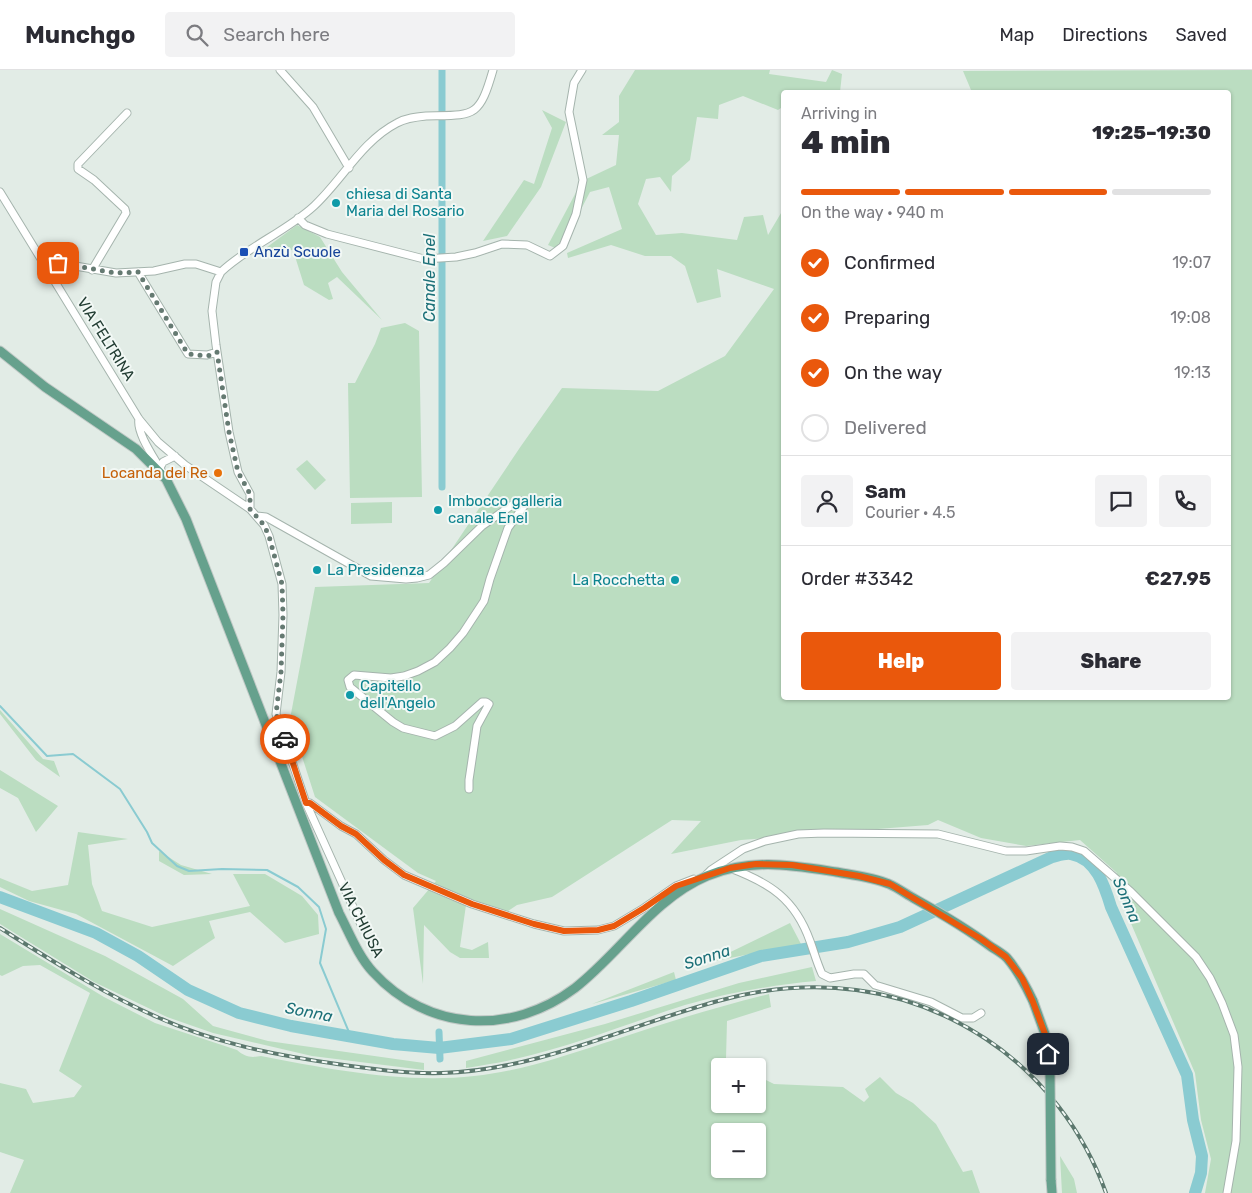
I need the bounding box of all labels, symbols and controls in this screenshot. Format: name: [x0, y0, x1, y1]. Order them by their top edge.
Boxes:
search box: [165, 12, 515, 57]
text: Munchgo: [25, 21, 135, 49]
icon: search: [183, 21, 211, 49]
text: Search here: [223, 23, 330, 46]
text: Map: [999, 24, 1034, 46]
text: Directions: [1062, 24, 1148, 46]
text: Saved: [1176, 24, 1227, 46]
text: Arriving in: [801, 104, 877, 123]
text: 19:25–19:30: [1092, 121, 1211, 144]
text: 4 min: [801, 123, 891, 161]
place label: chiesa di Santa Maria del Rosario: [346, 185, 464, 220]
marker: chiesa di Santa Maria del Rosario: [330, 197, 342, 209]
text: On the way · 940 m: [801, 203, 944, 222]
water label: Canale Enel: [420, 233, 439, 322]
pin: [37, 242, 79, 284]
place label: Anzù Scuole: [254, 243, 341, 261]
marker: Anzù Scuole: [238, 246, 250, 258]
icon: bag: [44, 249, 72, 277]
icon: check: [801, 249, 829, 277]
text: Confirmed: [844, 251, 935, 274]
text: 19:07: [1172, 253, 1211, 272]
street label: VIA FELTRINA: [73, 294, 139, 384]
icon: check: [801, 304, 829, 332]
text: Preparing: [844, 306, 930, 329]
text: 19:08: [1170, 308, 1211, 327]
icon: check: [801, 359, 829, 387]
text: On the way: [844, 361, 942, 384]
text: 19:13: [1174, 363, 1211, 382]
text: Delivered: [844, 416, 927, 439]
place label: Locanda del Re: [102, 464, 208, 482]
marker: Locanda del Re: [212, 467, 224, 479]
button: person: [801, 475, 853, 527]
button: chat: [1095, 475, 1147, 527]
button: phone: [1159, 475, 1211, 527]
text: Sam: [865, 480, 906, 503]
place label: Imbocco galleria canale Enel: [448, 492, 562, 527]
text: Courier · 4.5: [865, 503, 955, 522]
marker: Imbocco galleria canale Enel: [432, 504, 444, 516]
place label: La Presidenza: [327, 561, 425, 579]
marker: La Presidenza: [311, 564, 323, 576]
text: Order #3342: [801, 567, 913, 590]
text: €27.95: [1145, 567, 1211, 590]
place label: La Rocchetta: [572, 571, 665, 589]
marker: La Rocchetta: [669, 574, 681, 586]
button: Help: [801, 632, 1001, 690]
button: Share: [1011, 632, 1211, 690]
place label: Capitello dell'Angelo: [360, 677, 436, 712]
marker: Capitello dell'Angelo: [344, 689, 356, 701]
courier: [260, 714, 310, 764]
icon: car: [271, 725, 299, 753]
water label: Sonna: [1109, 874, 1145, 926]
street label: VIA CHIUSA: [334, 879, 388, 961]
water label: Sonna: [681, 941, 733, 973]
water label: Sonna: [284, 998, 334, 1026]
pin: [1027, 1033, 1069, 1075]
icon: home: [1034, 1040, 1062, 1068]
map controls: [711, 1058, 766, 1178]
button: +: [711, 1058, 766, 1113]
button: −: [711, 1123, 766, 1178]

